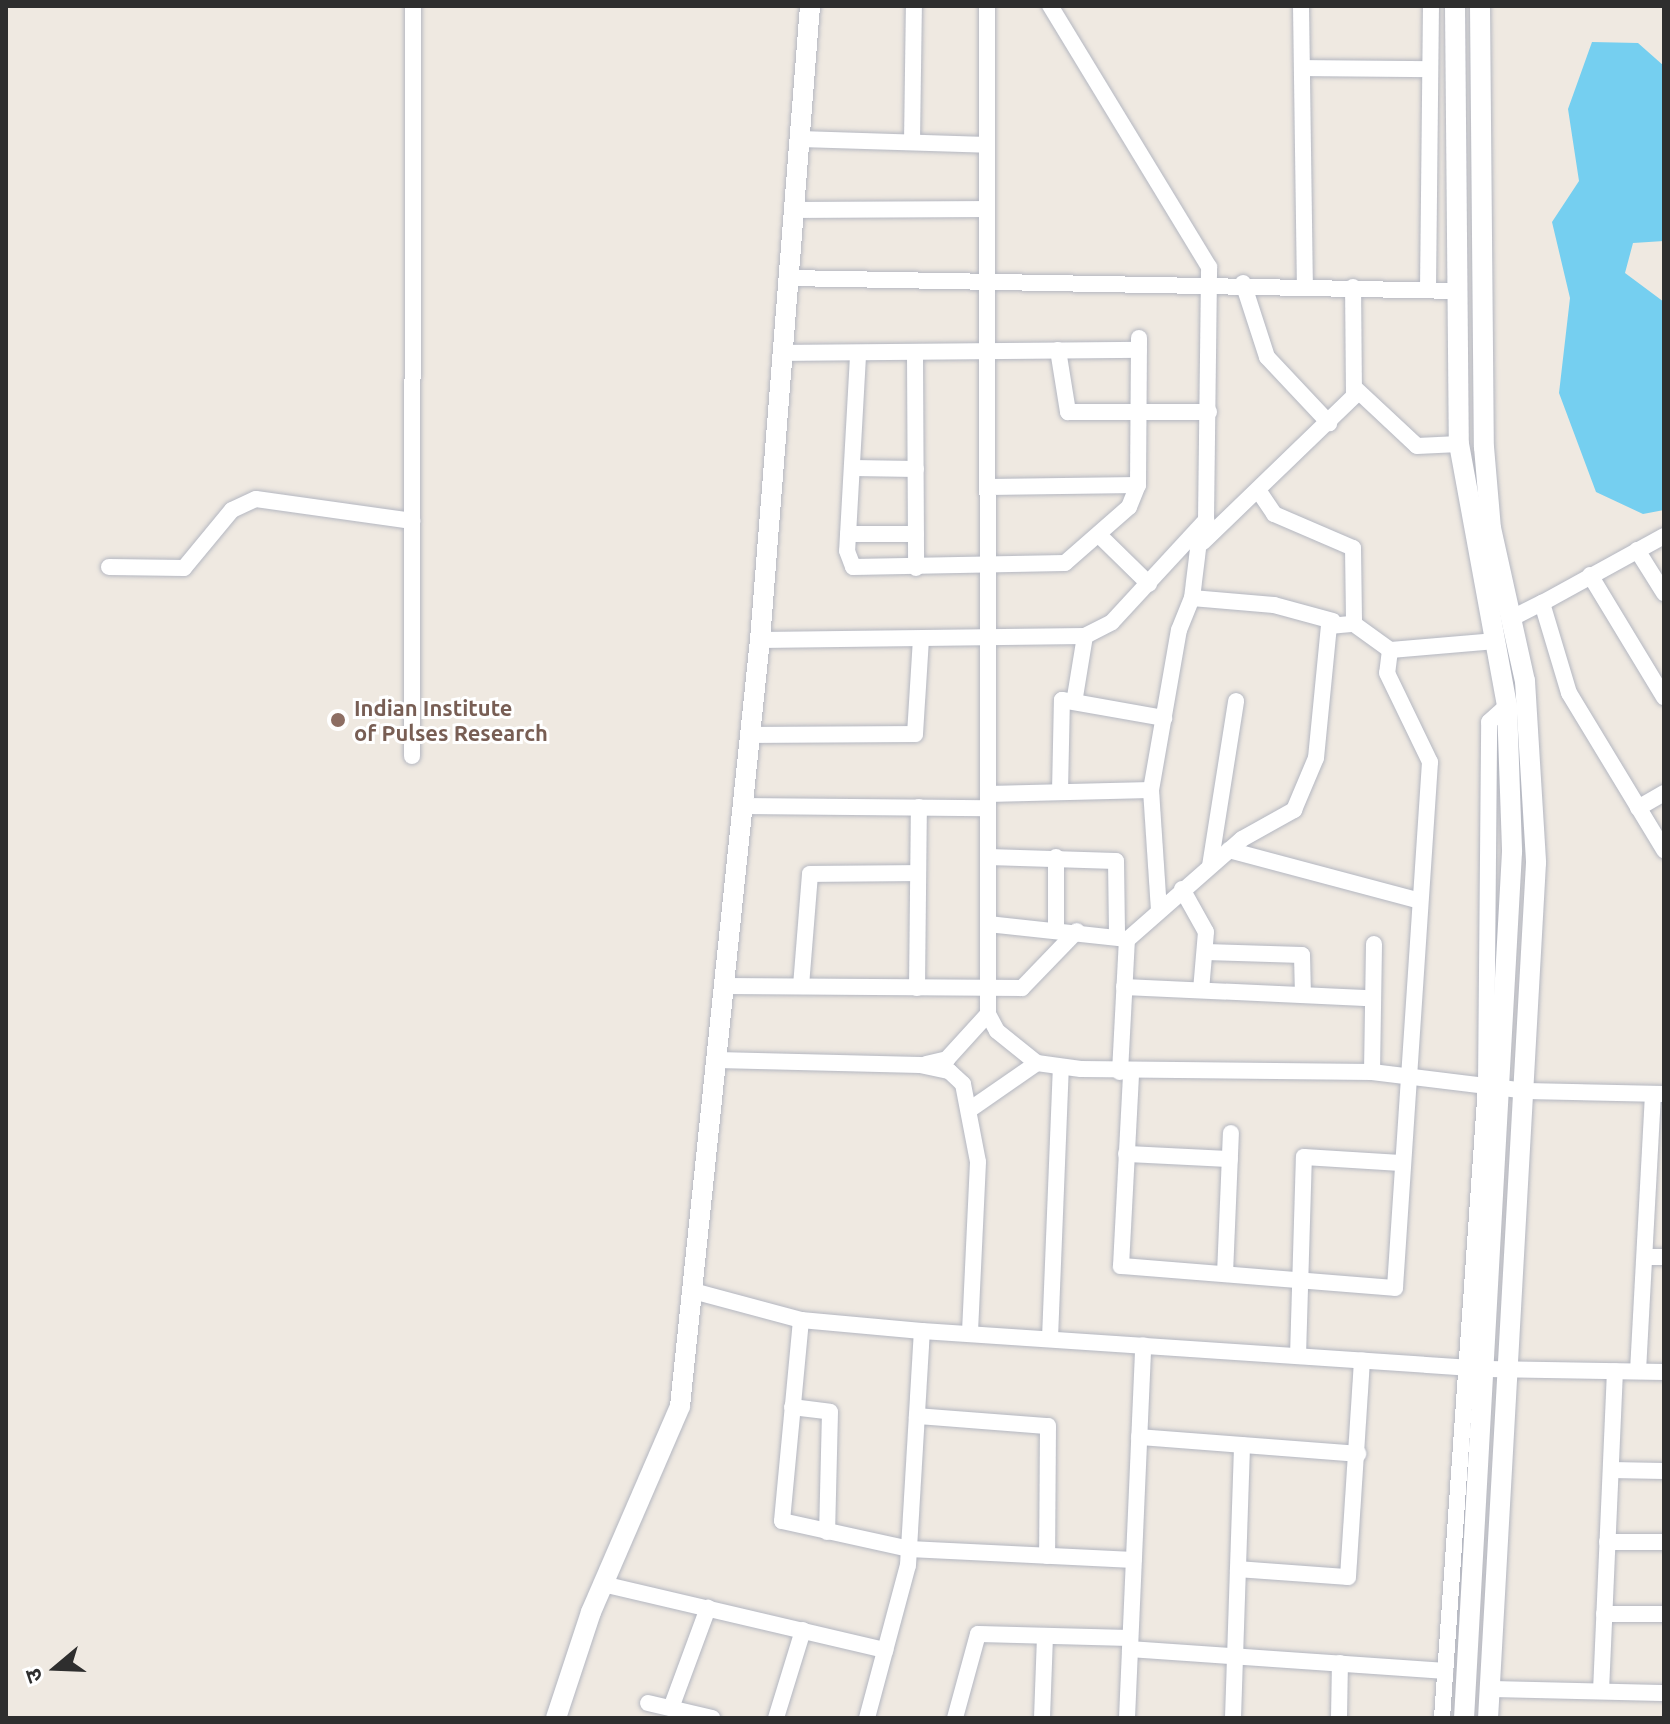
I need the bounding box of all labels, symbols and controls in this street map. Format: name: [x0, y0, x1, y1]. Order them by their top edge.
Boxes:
place label: Indian Institute of Pulses Research: [354, 694, 548, 746]
marker: Indian Institute of Pulses Research: [329, 711, 347, 729]
north arrow: [16, 1628, 96, 1708]
text: उ: [19, 1666, 47, 1686]

